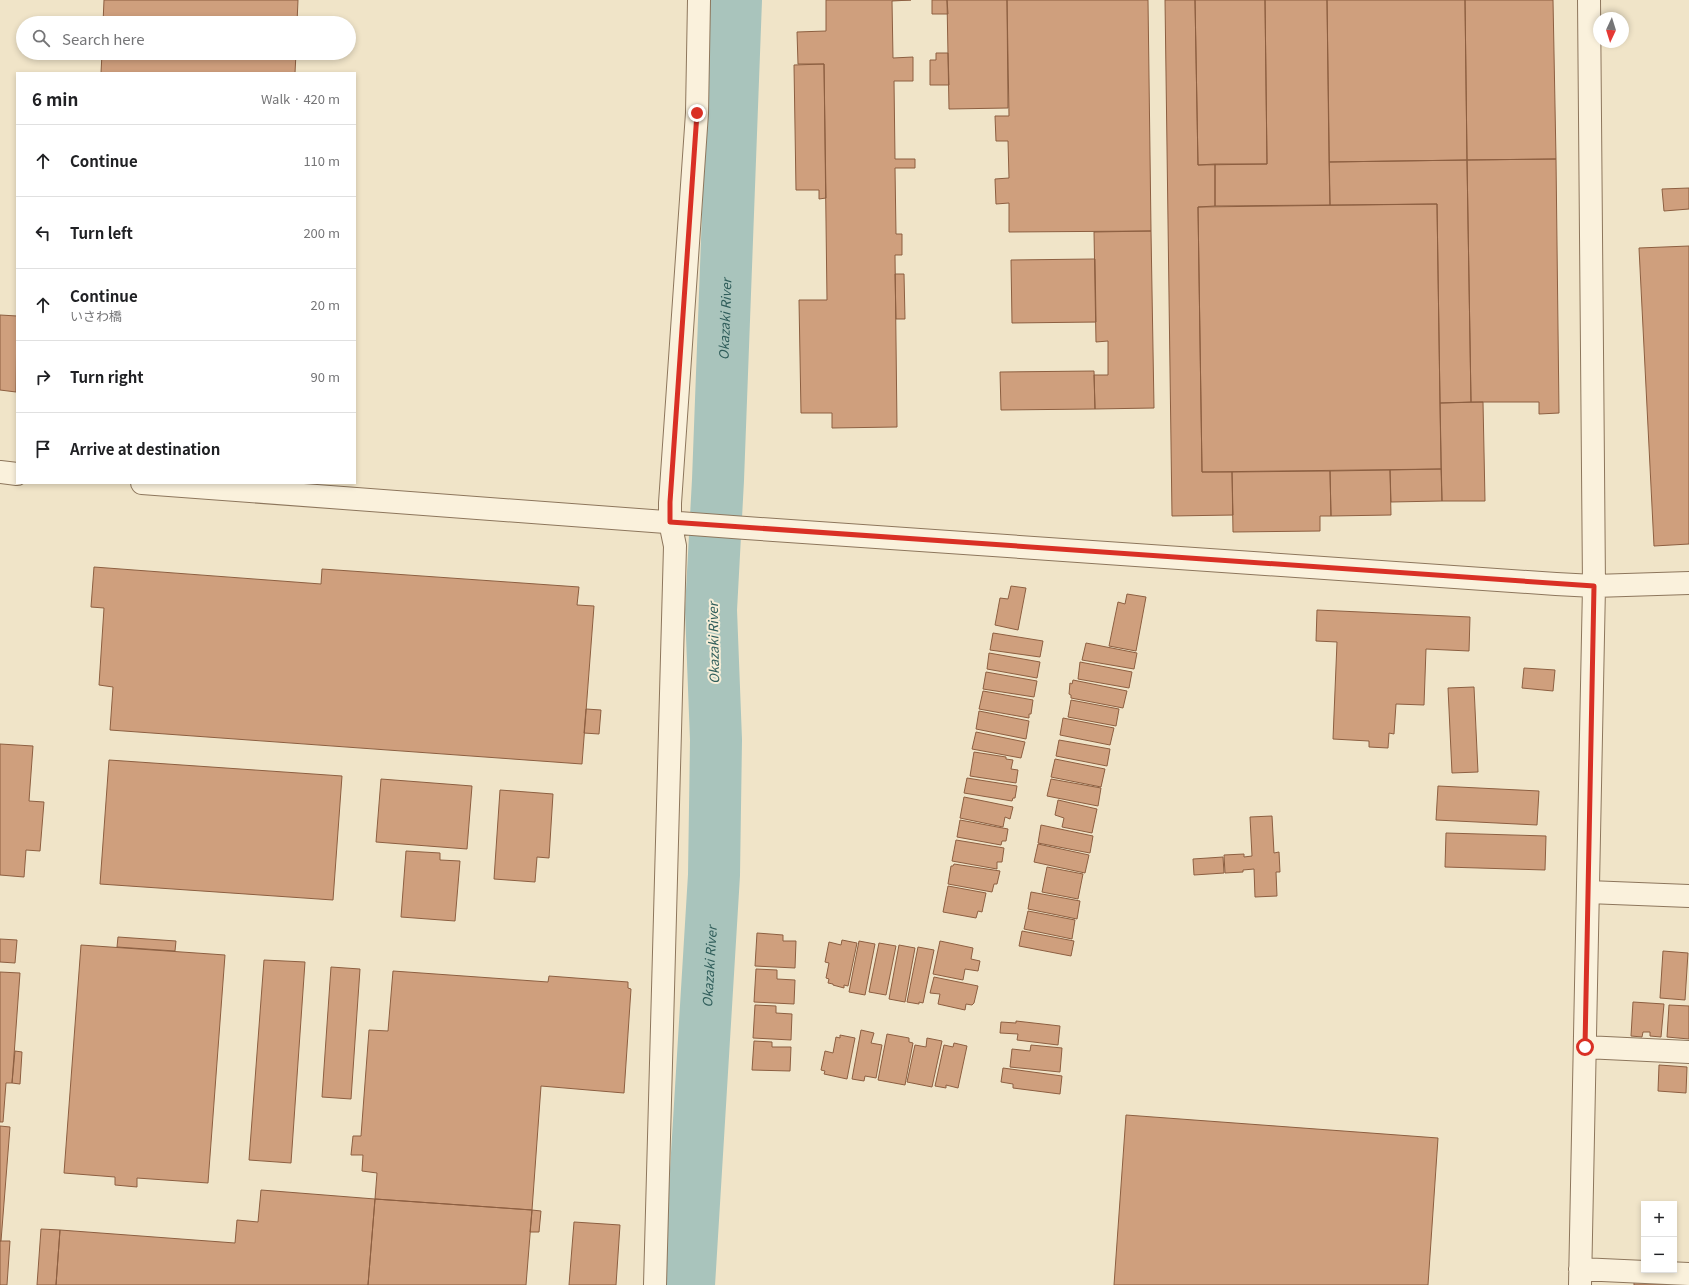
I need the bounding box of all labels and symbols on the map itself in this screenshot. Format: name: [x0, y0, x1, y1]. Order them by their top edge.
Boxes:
north arrow: [1593, 12, 1629, 48]
route end: [688, 104, 706, 122]
water label: Okazaki River: [713, 276, 735, 360]
water label: Okazaki River: [703, 600, 723, 684]
water label: Okazaki River: [696, 923, 720, 1008]
route start: [1576, 1038, 1594, 1056]

